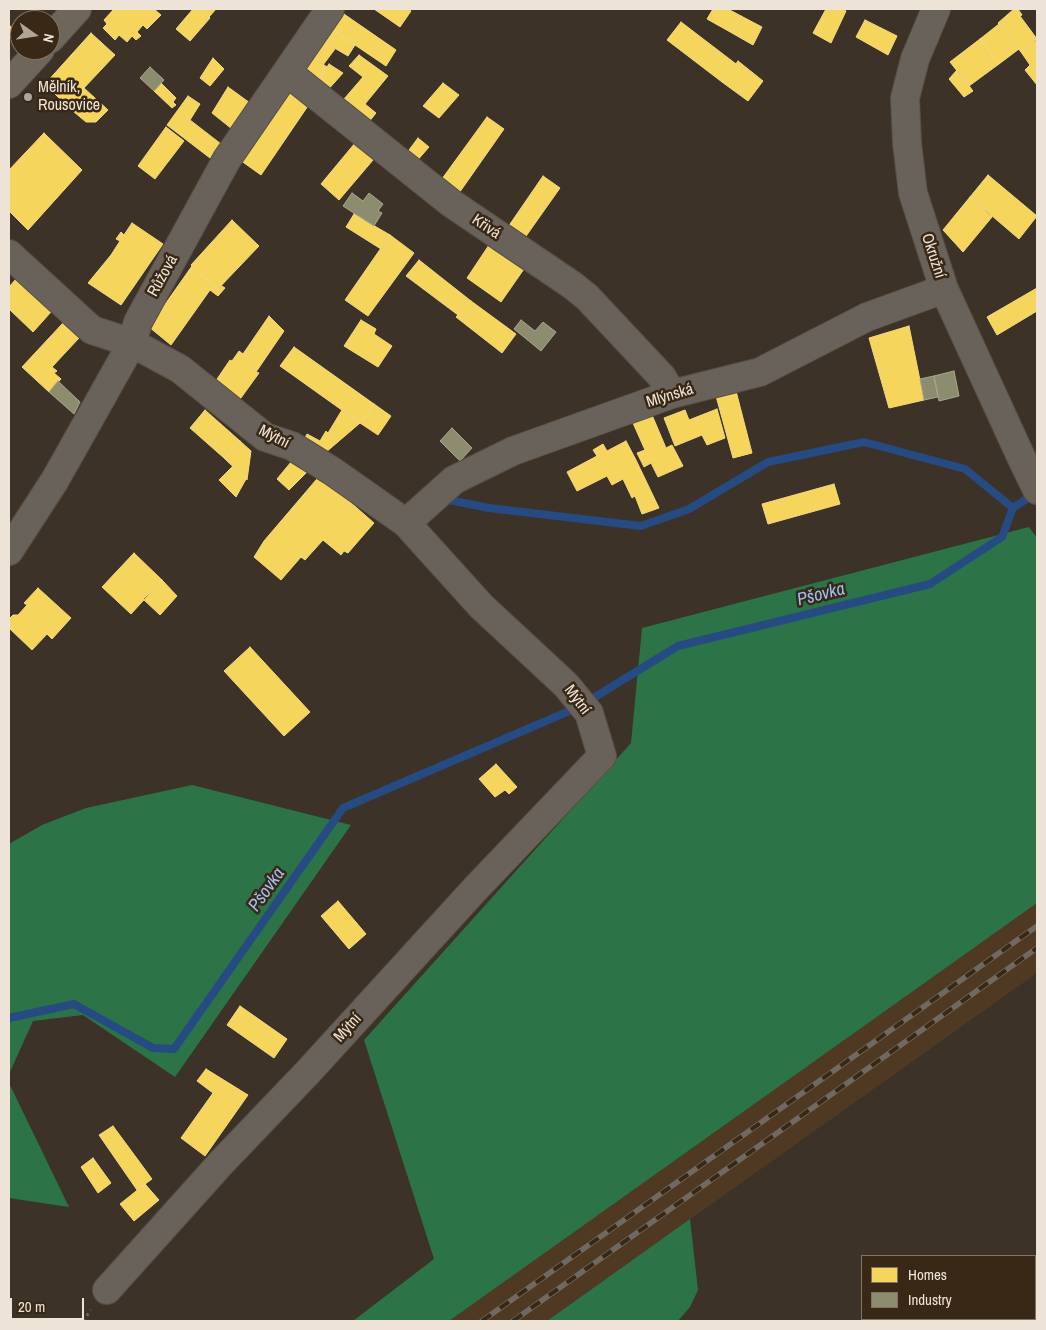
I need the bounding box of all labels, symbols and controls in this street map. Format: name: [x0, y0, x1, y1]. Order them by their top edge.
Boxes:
north arrow: [10, 10, 60, 60]
text: N: [39, 32, 58, 44]
place label: Mělník, Rousovice: [38, 78, 100, 116]
marker: Mělník, Rousovice: [22, 91, 34, 103]
street label: Křivá: [468, 210, 504, 244]
street label: Okružní: [917, 231, 949, 281]
street label: Růžová: [144, 252, 182, 300]
street label: Mlýnská: [644, 380, 696, 412]
street label: Mýtní: [255, 421, 293, 453]
water label: Pšovka: [795, 579, 847, 611]
street label: Mýtní: [560, 681, 594, 719]
water label: Pšovka: [244, 864, 290, 916]
street label: Mýtní: [330, 1010, 366, 1046]
legend: [861, 1255, 1036, 1320]
text: Homes: [908, 1264, 947, 1285]
scale bar: [12, 1288, 86, 1320]
text: Industry: [908, 1289, 952, 1310]
text: 20 m: [18, 1296, 45, 1317]

